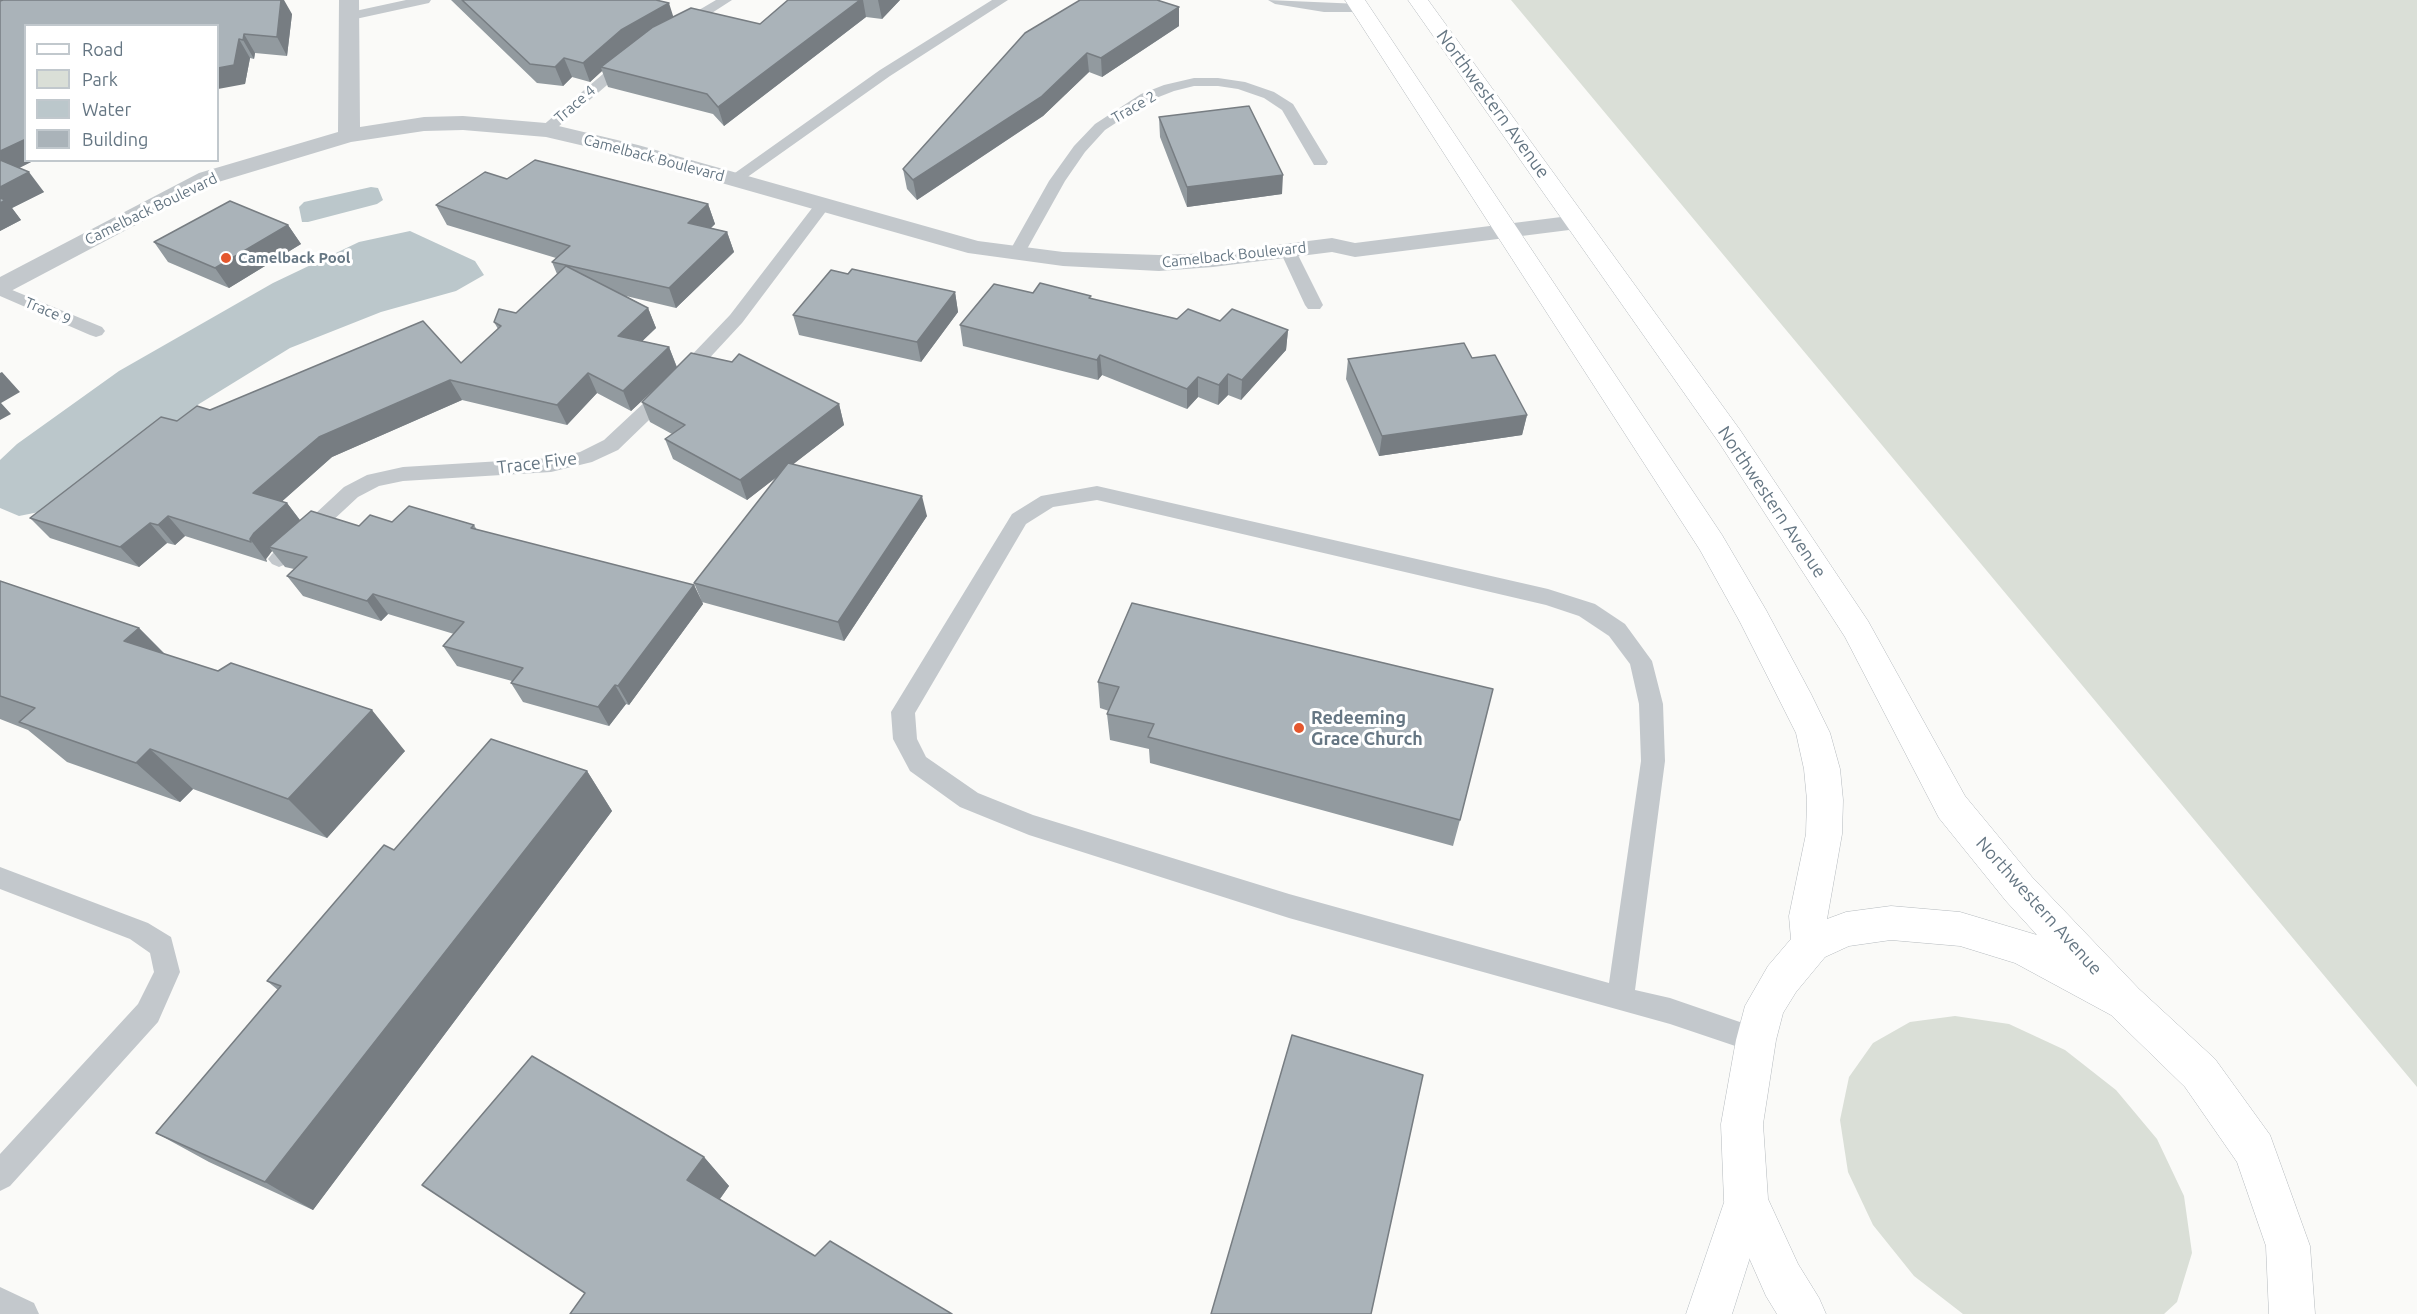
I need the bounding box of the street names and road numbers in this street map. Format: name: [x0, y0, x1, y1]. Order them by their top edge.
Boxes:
street label: Northwestern Avenue: [1432, 26, 1554, 182]
street label: Trace 4: [551, 81, 599, 127]
street label: Trace 2: [1109, 87, 1159, 127]
street label: Camelback Boulevard: [582, 131, 726, 185]
street label: Camelback Boulevard: [82, 169, 220, 249]
street label: Camelback Boulevard: [1161, 238, 1307, 272]
street label: Trace 9: [22, 293, 74, 329]
street label: Northwestern Avenue: [1713, 422, 1831, 582]
street label: Trace Five: [496, 447, 578, 479]
street label: Northwestern Avenue: [1971, 833, 2107, 979]

